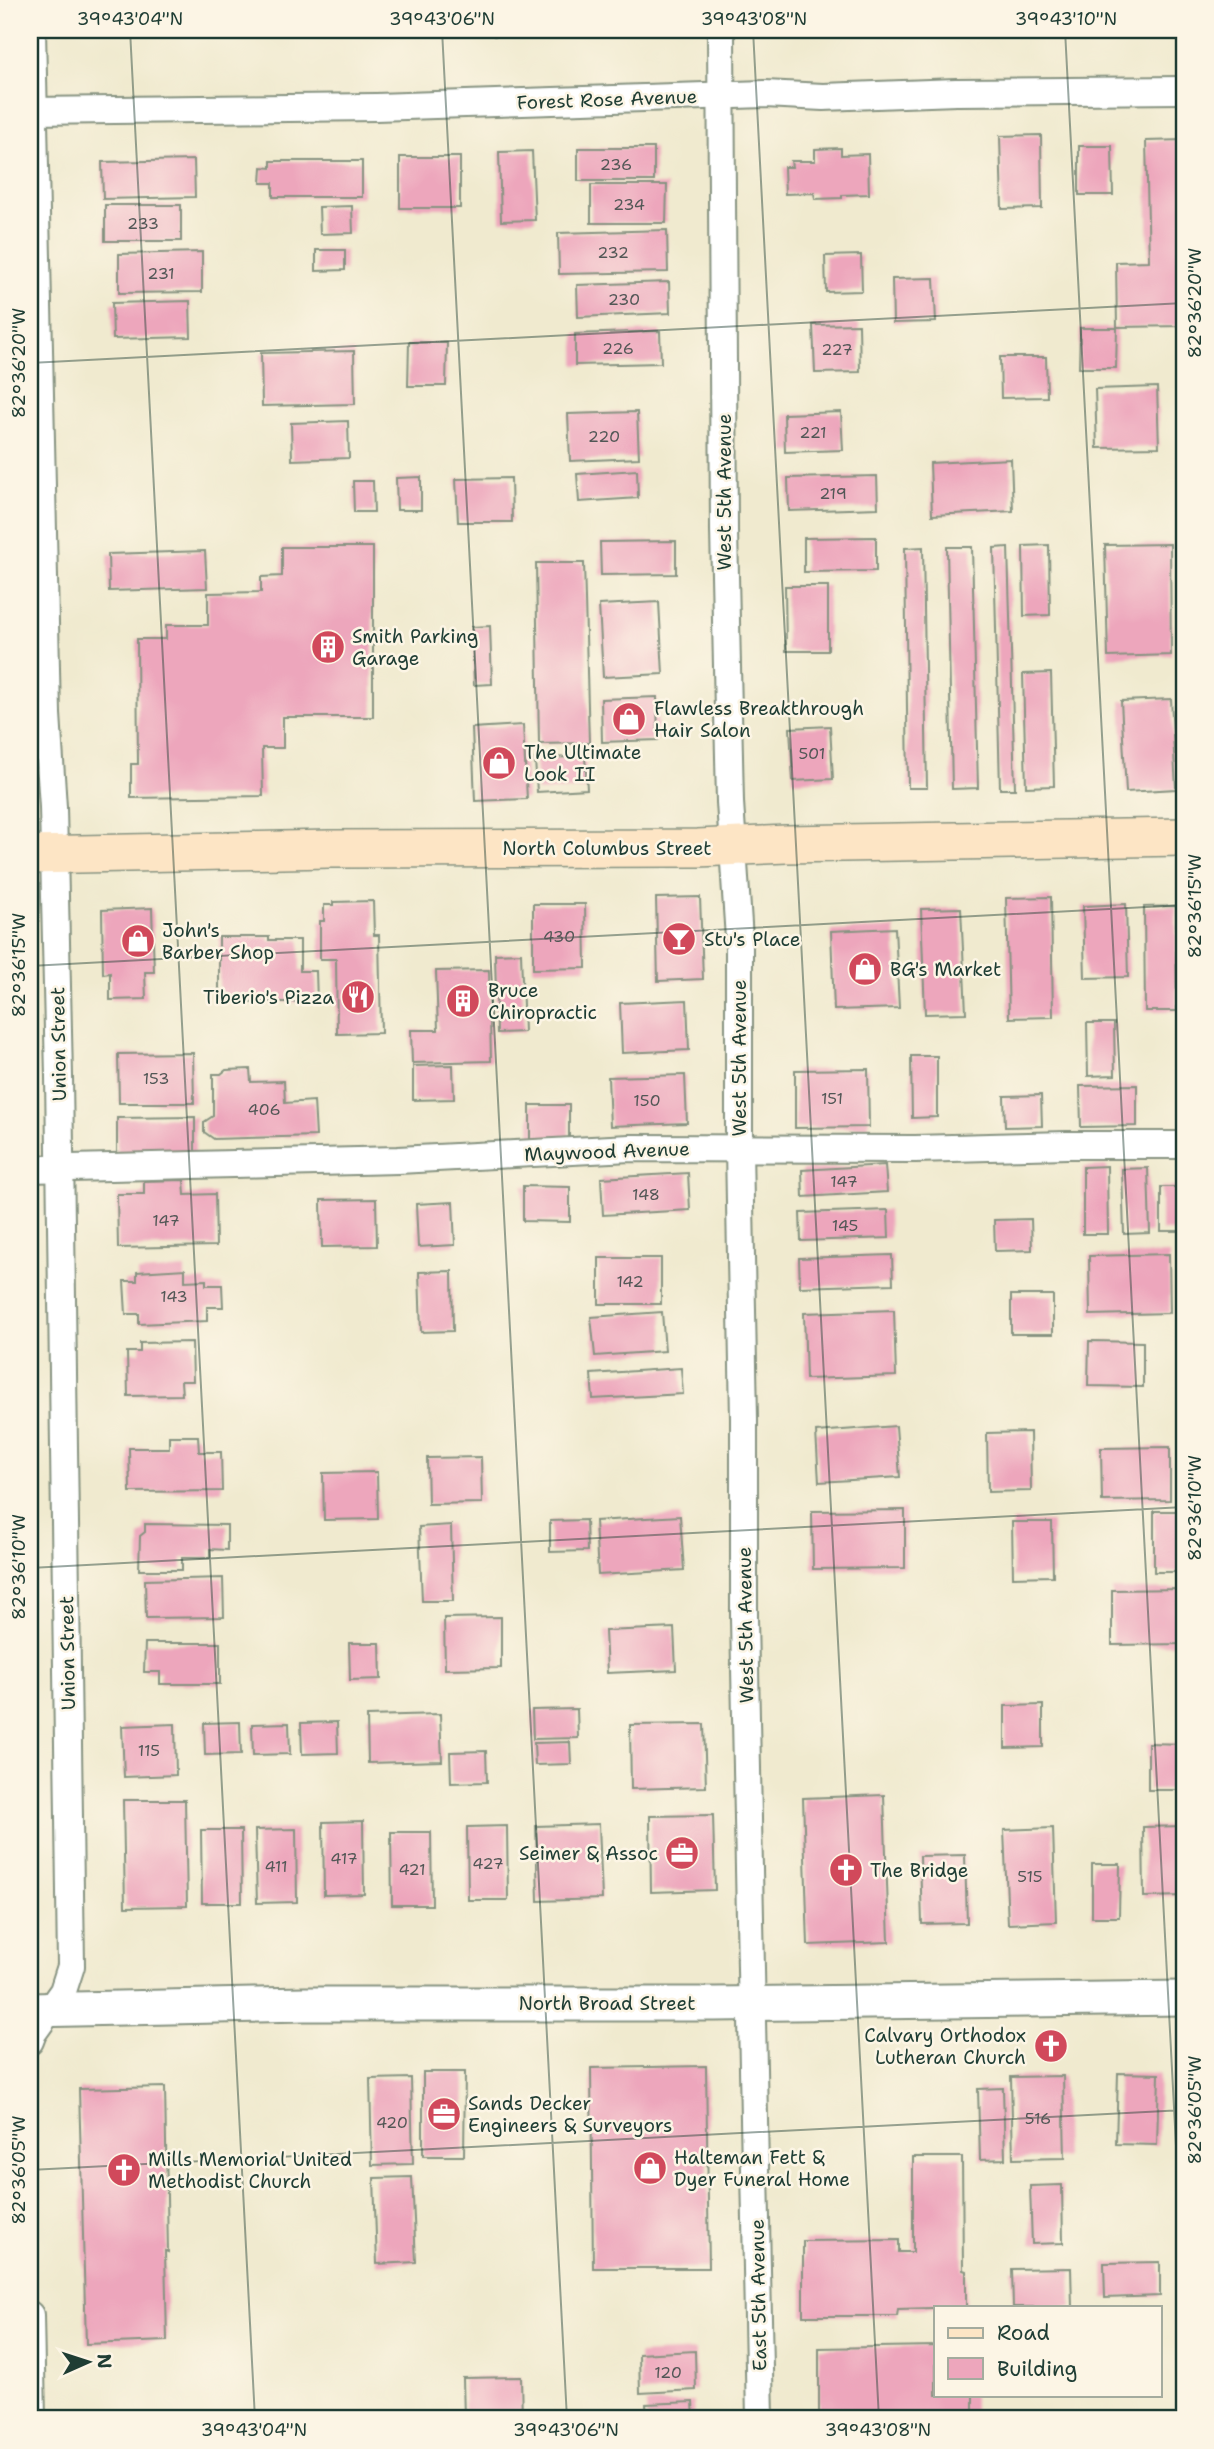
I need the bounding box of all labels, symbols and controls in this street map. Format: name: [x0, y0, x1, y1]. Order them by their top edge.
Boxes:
text: 39°43'04"N: [77, 7, 183, 31]
text: 39°43'06"N: [389, 7, 495, 31]
text: 39°43'08"N: [701, 7, 807, 31]
text: 39°43'10"N: [1015, 7, 1117, 31]
street label: Forest Rose Avenue: [516, 84, 698, 115]
house number: 236: [600, 154, 632, 175]
house number: 234: [613, 194, 645, 215]
house number: 233: [127, 213, 159, 234]
house number: 232: [597, 242, 629, 263]
text: 82°36'20"W: [1183, 248, 1207, 358]
house number: 231: [147, 263, 175, 284]
house number: 230: [608, 289, 640, 310]
text: 82°36'20"W: [7, 308, 31, 418]
house number: 226: [602, 338, 634, 359]
house number: 227: [821, 339, 853, 360]
street label: West 5th Avenue: [712, 414, 737, 570]
house number: 221: [799, 422, 827, 443]
house number: 220: [588, 426, 620, 447]
house number: 219: [819, 483, 847, 504]
place label: Smith Parking Garage: [352, 624, 479, 671]
building icon: Smith Parking Garage: [309, 628, 347, 666]
place label: Flawless Breakthrough Hair Salon: [654, 696, 864, 743]
shop icon: Flawless Breakthrough Hair Salon: [610, 700, 648, 738]
place label: The Ultimate Look II: [524, 740, 641, 787]
house number: 501: [798, 743, 826, 764]
shop icon: The Ultimate Look II: [480, 744, 518, 782]
street label: North Columbus Street: [502, 836, 712, 861]
text: 82°36'15"W: [1183, 854, 1207, 958]
text: 82°36'15"W: [7, 913, 31, 1017]
place label: John's Barber Shop: [162, 918, 274, 965]
bar icon: Stu's Place: [660, 920, 698, 958]
shop icon: John's Barber Shop: [119, 922, 157, 960]
house number: 430: [543, 926, 575, 947]
place label: Stu's Place: [704, 927, 801, 952]
shop icon: BG's Market: [846, 950, 884, 988]
place label: BG's Market: [890, 957, 1001, 982]
restaurant icon: Tiberio's Pizza: [339, 978, 377, 1016]
place label: Bruce Chiropractic: [488, 978, 597, 1025]
street label: West 5th Avenue: [727, 980, 752, 1136]
building icon: Bruce Chiropractic: [444, 982, 482, 1020]
place label: Tiberio's Pizza: [203, 985, 334, 1010]
street label: Union Street: [45, 987, 72, 1101]
house number: 153: [143, 1068, 169, 1089]
house number: 151: [821, 1088, 843, 1109]
house number: 150: [633, 1090, 661, 1111]
house number: 406: [247, 1099, 281, 1120]
street label: Maywood Avenue: [524, 1136, 690, 1167]
house number: 147: [830, 1171, 858, 1192]
house number: 148: [632, 1184, 660, 1205]
house number: 147: [152, 1210, 180, 1231]
house number: 145: [832, 1215, 858, 1236]
house number: 142: [616, 1271, 644, 1292]
house number: 143: [160, 1286, 188, 1307]
text: 82°36'10"W: [1183, 1455, 1207, 1561]
text: 82°36'10"W: [7, 1514, 31, 1620]
street label: West 5th Avenue: [732, 1546, 759, 1704]
street label: Union Street: [54, 1596, 81, 1710]
house number: 115: [138, 1740, 160, 1761]
office icon: Seimer & Assoc: [663, 1834, 701, 1872]
place label: Seimer & Assoc: [519, 1841, 658, 1866]
house number: 417: [330, 1848, 358, 1869]
church icon: The Bridge: [827, 1851, 865, 1889]
house number: 427: [472, 1853, 504, 1874]
house number: 411: [264, 1856, 288, 1877]
place label: The Bridge: [870, 1858, 969, 1883]
house number: 421: [398, 1859, 426, 1880]
house number: 515: [1017, 1866, 1043, 1887]
street label: North Broad Street: [519, 1991, 695, 2016]
place label: Calvary Orthodox Lutheran Church: [864, 2023, 1026, 2070]
church icon: Calvary Orthodox Lutheran Church: [1032, 2027, 1070, 2065]
text: 82°36'05"W: [1183, 2055, 1207, 2165]
place label: Sands Decker Engineers & Surveyors: [468, 2091, 672, 2138]
office icon: Sands Decker Engineers & Surveyors: [425, 2095, 463, 2133]
house number: 516: [1025, 2108, 1051, 2129]
house number: 420: [376, 2112, 408, 2133]
text: 82°36'05"W: [7, 2115, 31, 2225]
place label: Halteman Fett & Dyer Funeral Home: [674, 2145, 850, 2192]
place label: Mills Memorial United Methodist Church: [148, 2147, 352, 2194]
shop icon: Halteman Fett & Dyer Funeral Home: [631, 2149, 669, 2187]
church icon: Mills Memorial United Methodist Church: [105, 2151, 143, 2189]
street label: East 5th Avenue: [745, 2219, 772, 2371]
legend: [934, 2306, 1162, 2396]
text: Road: [997, 2319, 1050, 2347]
north arrow: [52, 2326, 122, 2396]
text: N: [92, 2353, 117, 2369]
text: Building: [997, 2355, 1077, 2383]
house number: 120: [654, 2362, 682, 2383]
text: 39°43'04"N: [201, 2418, 307, 2442]
text: 39°43'06"N: [513, 2418, 619, 2442]
text: 39°43'08"N: [825, 2418, 931, 2442]

